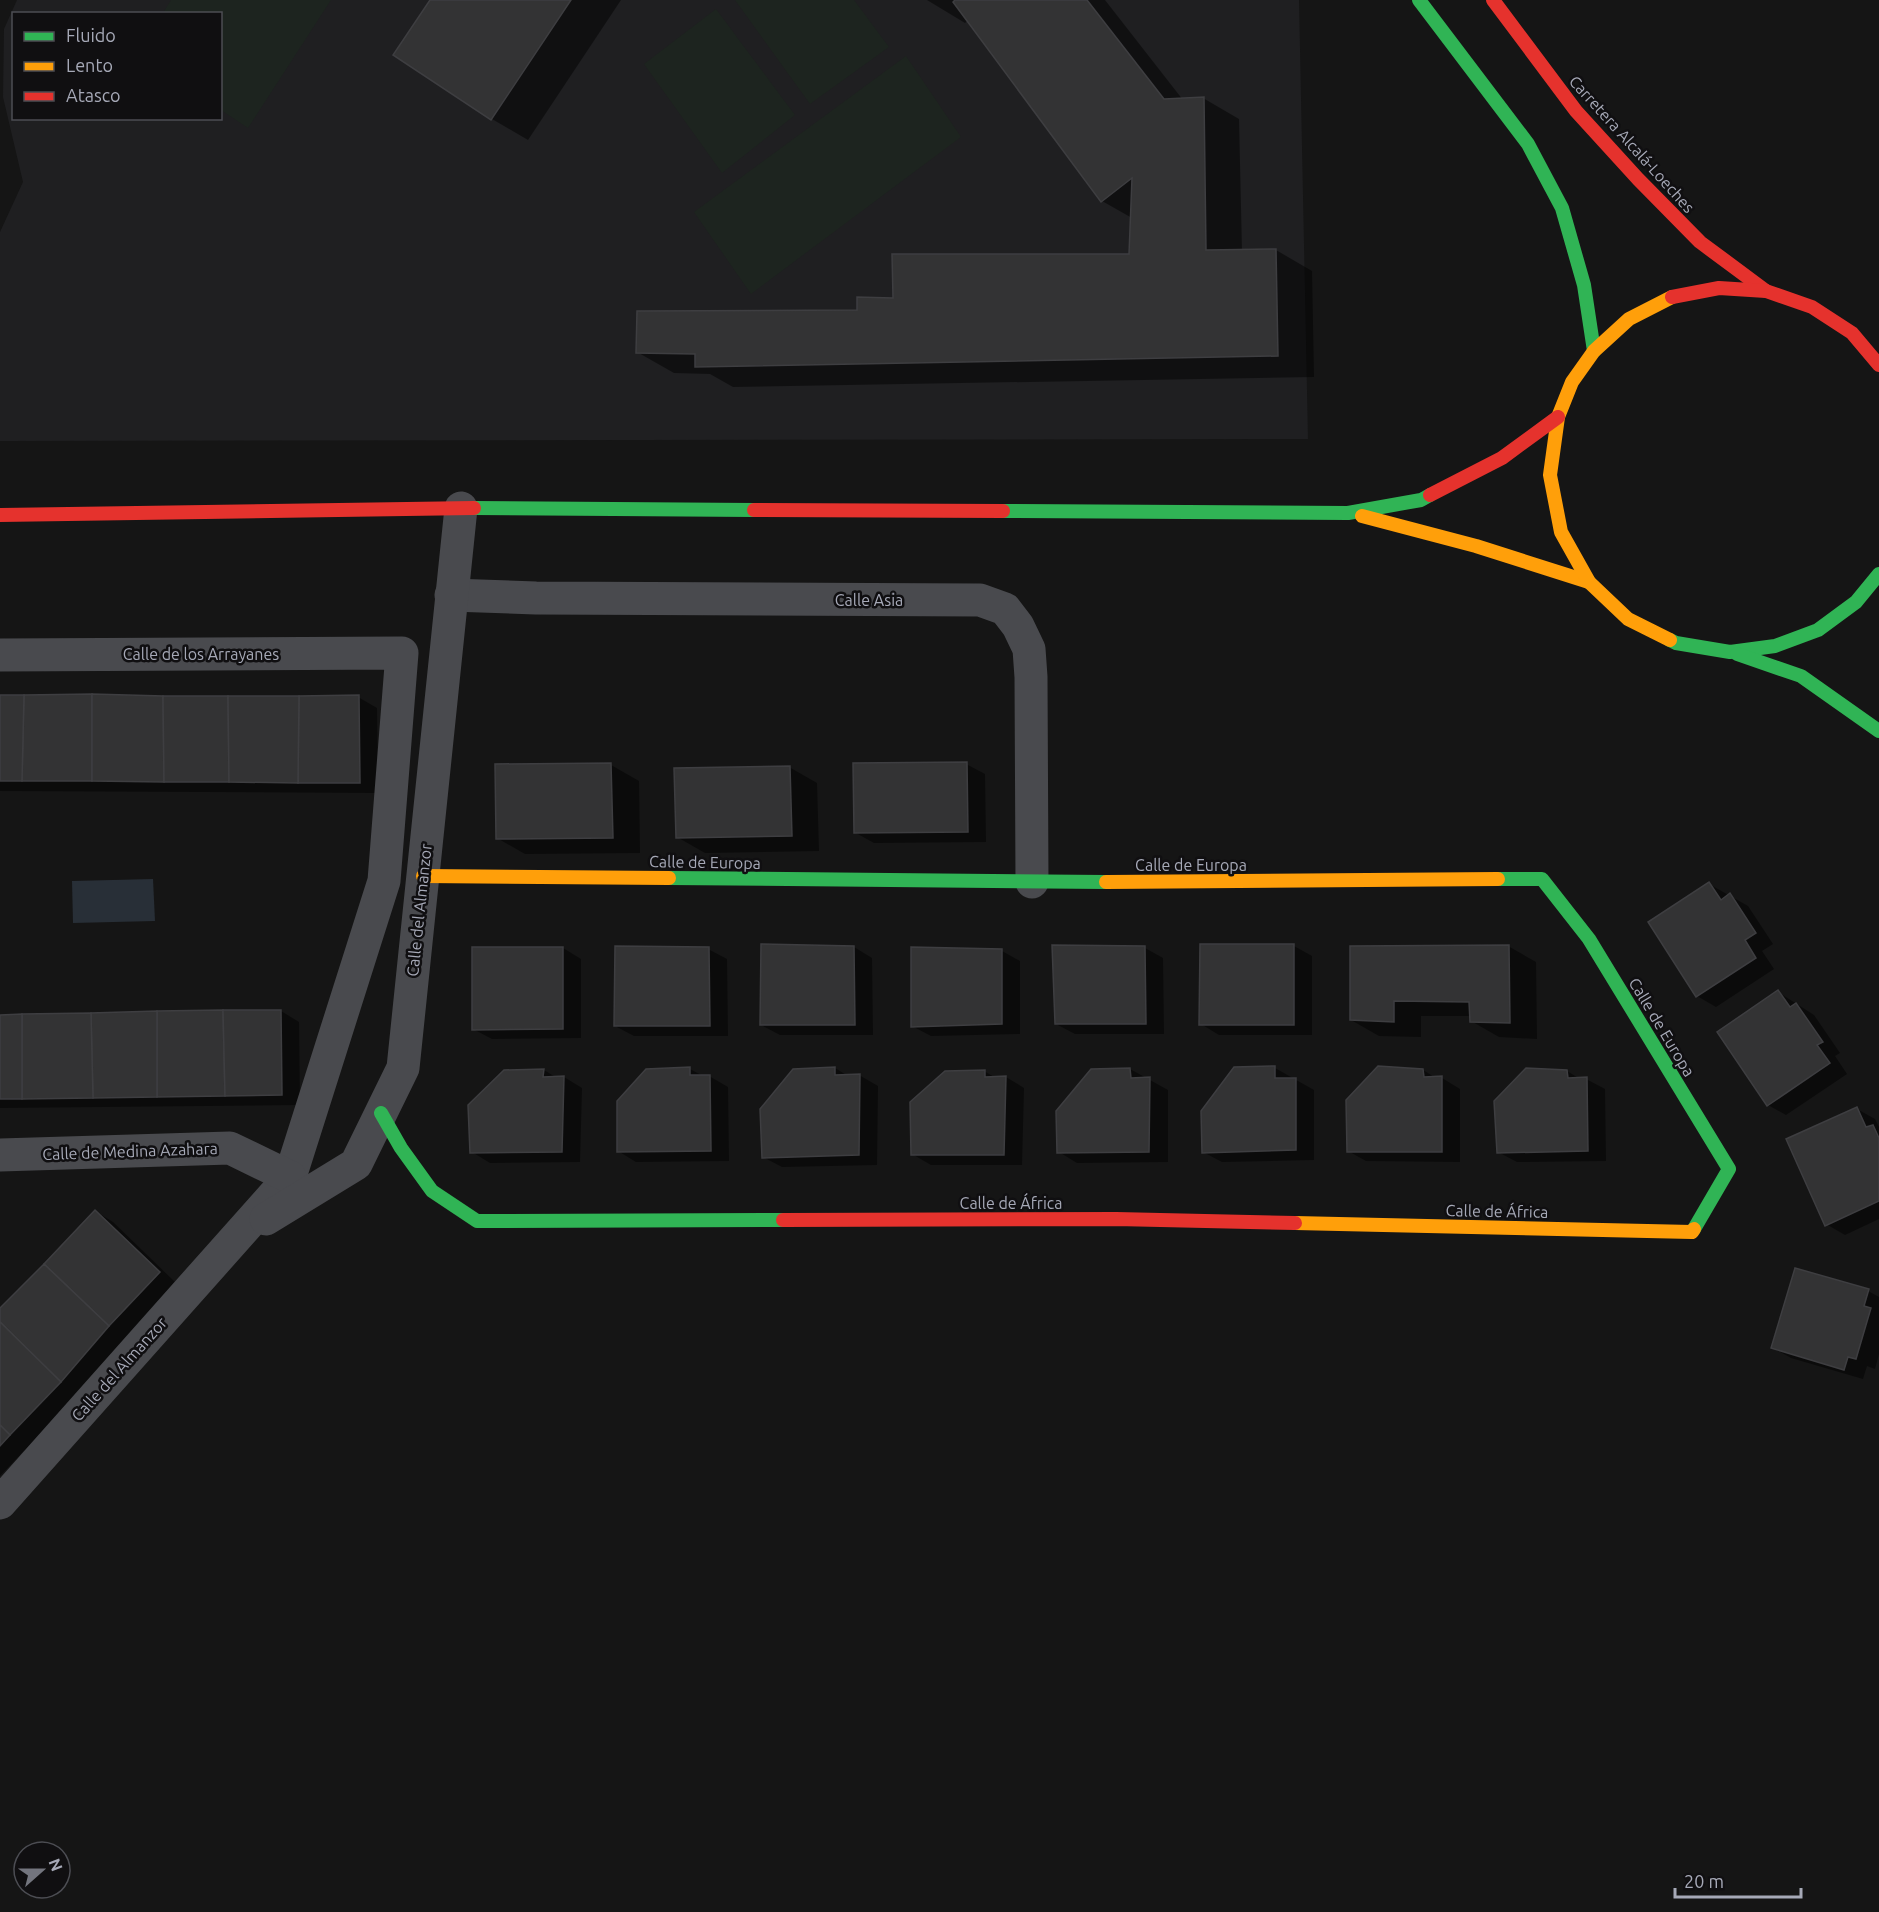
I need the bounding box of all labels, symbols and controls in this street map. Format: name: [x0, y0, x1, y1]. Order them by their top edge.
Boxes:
legend: [12, 12, 222, 120]
text: Fluido: [66, 25, 116, 45]
text: Lento: [66, 55, 113, 75]
street label: Carretera Alcalá-Loeches: [1566, 72, 1698, 216]
text: Atasco: [66, 85, 121, 105]
street label: Calle Asia: [835, 591, 903, 609]
street label: Calle de los Arrayanes: [123, 645, 279, 663]
street label: Calle del Almanzor: [403, 843, 435, 977]
street label: Calle de Europa: [649, 852, 761, 872]
street label: Calle de Europa: [1135, 856, 1247, 874]
street label: Calle de Europa: [1625, 974, 1699, 1080]
street label: Calle de Medina Azahara: [42, 1139, 218, 1163]
street label: Calle de África: [960, 1192, 1062, 1212]
street label: Calle de África: [1445, 1199, 1549, 1221]
street label: Calle del Almanzor: [68, 1313, 170, 1425]
north arrow: [12, 1840, 72, 1900]
text: N: [45, 1856, 67, 1873]
scale bar: [1675, 1861, 1801, 1899]
text: 20 m: [1684, 1871, 1724, 1891]

